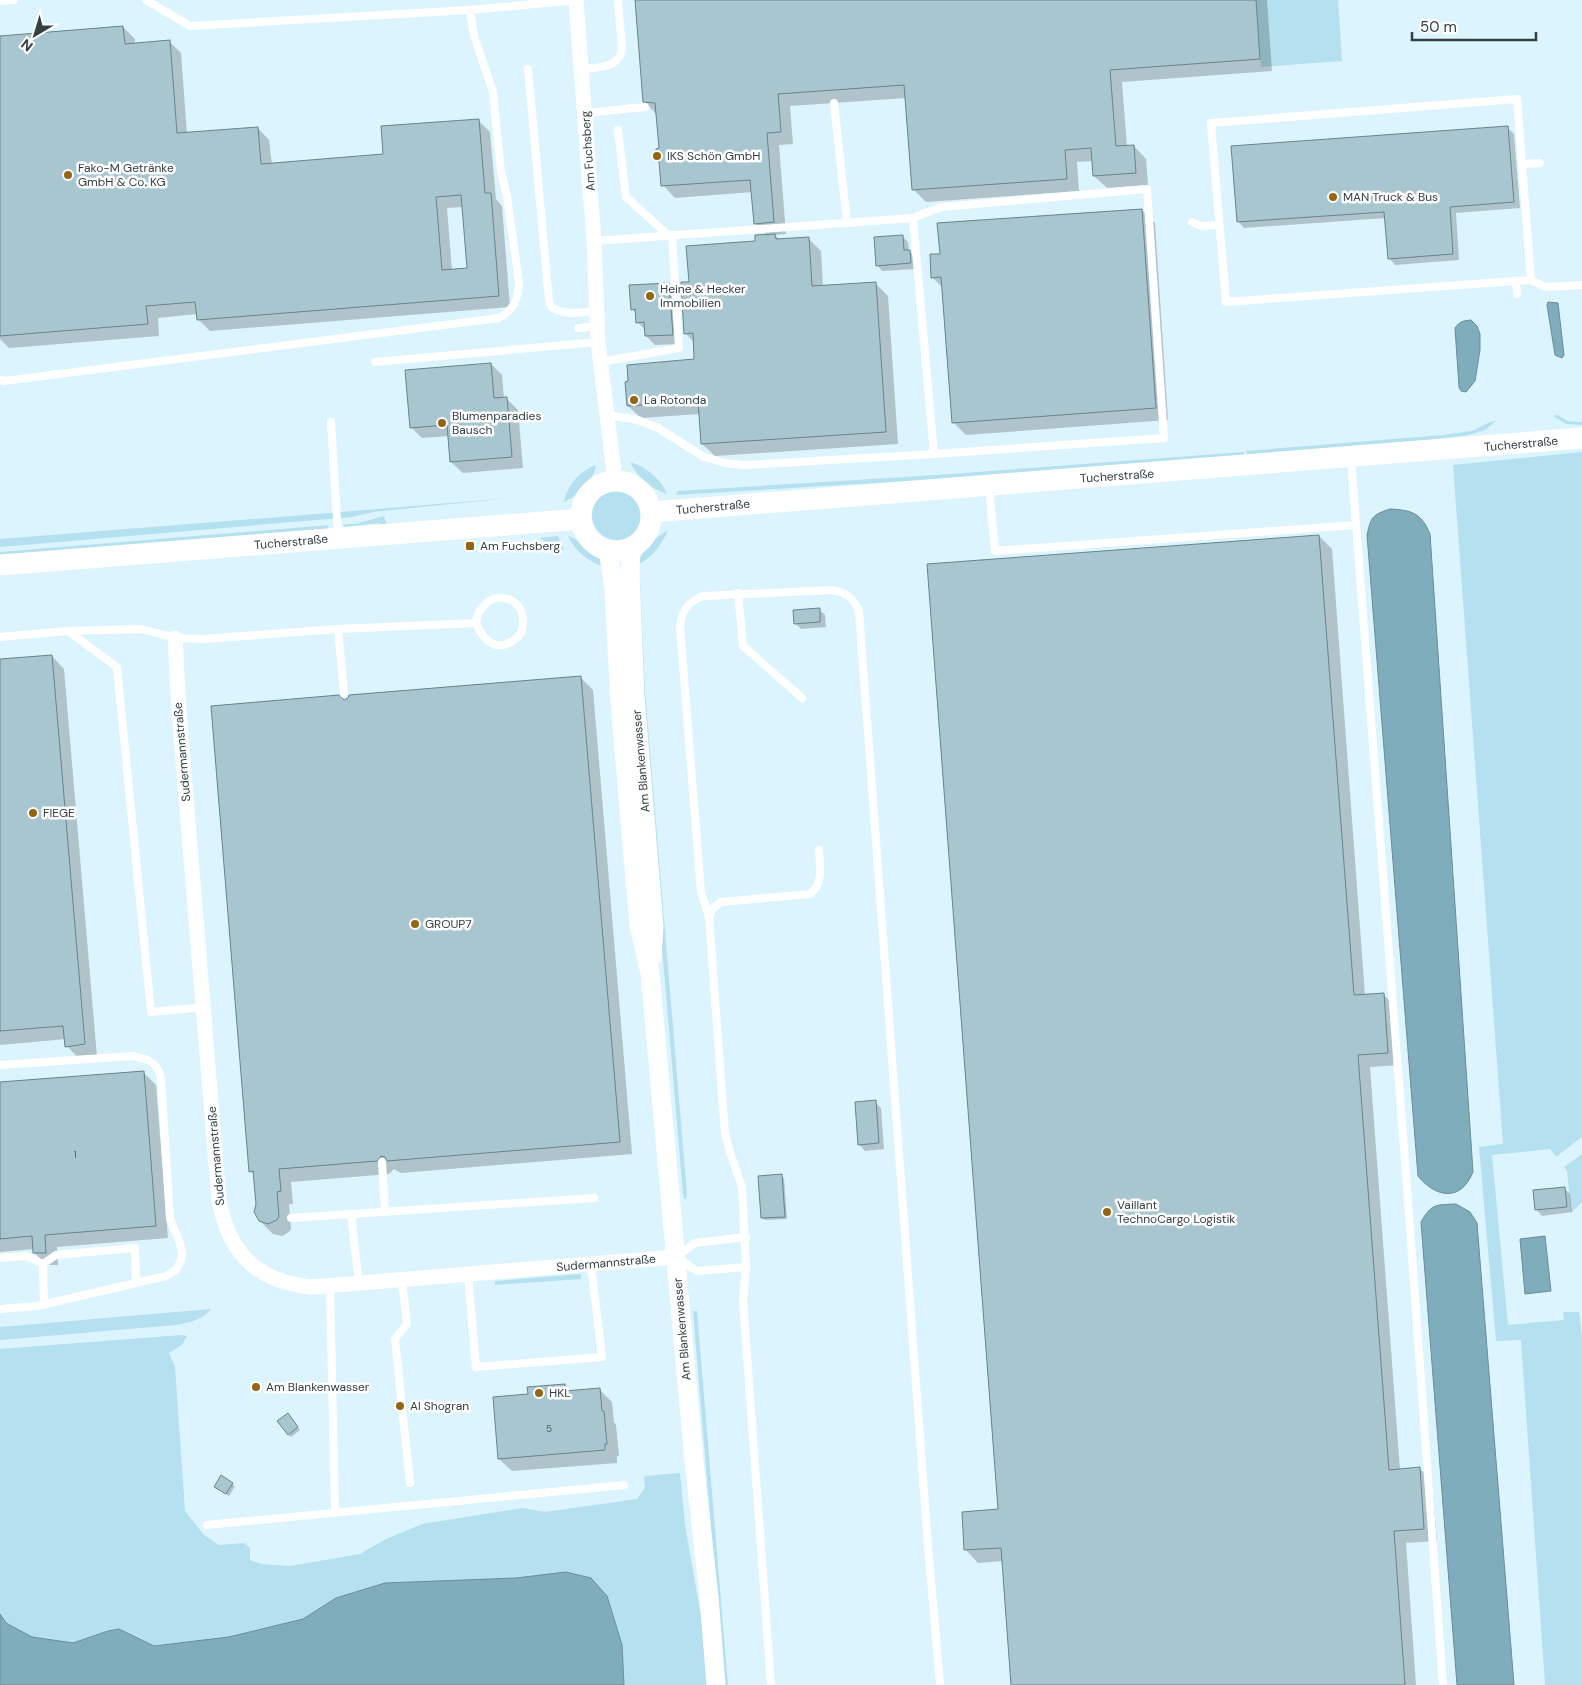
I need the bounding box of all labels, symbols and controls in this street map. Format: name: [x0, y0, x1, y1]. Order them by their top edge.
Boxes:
north arrow: [10, 10, 60, 60]
scale bar: [1412, 10, 1536, 42]
text: 50 m: [1420, 17, 1457, 37]
text: N: [17, 35, 37, 55]
street label: Am Fuchsberg: [577, 110, 599, 192]
place label: IKS Schön GmbH: [667, 148, 760, 164]
marker: IKS Schön GmbH: [651, 150, 663, 162]
place label: Fako-M Getränke GmbH & Co. KG: [78, 160, 174, 190]
marker: Fako-M Getränke GmbH & Co. KG: [62, 169, 74, 181]
place label: MAN Truck & Bus: [1343, 189, 1438, 205]
marker: MAN Truck & Bus: [1327, 191, 1339, 203]
place label: Heine & Hecker Immobilien: [660, 281, 746, 311]
marker: Heine & Hecker Immobilien: [644, 290, 656, 302]
place label: La Rotonda: [644, 392, 706, 408]
marker: La Rotonda: [628, 394, 640, 406]
place label: Blumenparadies Bausch: [452, 408, 541, 438]
marker: Blumenparadies Bausch: [436, 417, 448, 429]
street label: Tucherstraße: [1483, 433, 1559, 455]
street label: Tucherstraße: [1080, 465, 1155, 487]
street label: Tucherstraße: [675, 496, 751, 518]
street label: Tucherstraße: [253, 531, 329, 553]
place label: Am Fuchsberg: [480, 538, 561, 554]
marker: Am Fuchsberg: [464, 540, 476, 552]
street label: Sudermannstraße: [170, 701, 194, 802]
street label: Am Blankenwasser: [628, 708, 653, 813]
place label: FIEGE: [43, 805, 75, 821]
marker: FIEGE: [27, 807, 39, 819]
place label: GROUP7: [425, 916, 472, 932]
marker: GROUP7: [409, 918, 421, 930]
street label: Sudermannstraße: [204, 1105, 228, 1206]
house number: 1: [73, 1148, 77, 1161]
place label: Vaillant TechnoCargo Logistik: [1117, 1197, 1235, 1227]
marker: Vaillant TechnoCargo Logistik: [1101, 1206, 1113, 1218]
street label: Sudermannstraße: [556, 1251, 657, 1275]
street label: Am Blankenwasser: [669, 1276, 694, 1381]
place label: Am Blankenwasser: [266, 1379, 370, 1395]
marker: Am Blankenwasser: [250, 1381, 262, 1393]
place label: HKL: [549, 1385, 571, 1401]
marker: HKL: [533, 1387, 545, 1399]
place label: Al Shogran: [410, 1398, 469, 1414]
marker: Al Shogran: [394, 1400, 406, 1412]
house number: 5: [546, 1422, 552, 1435]

